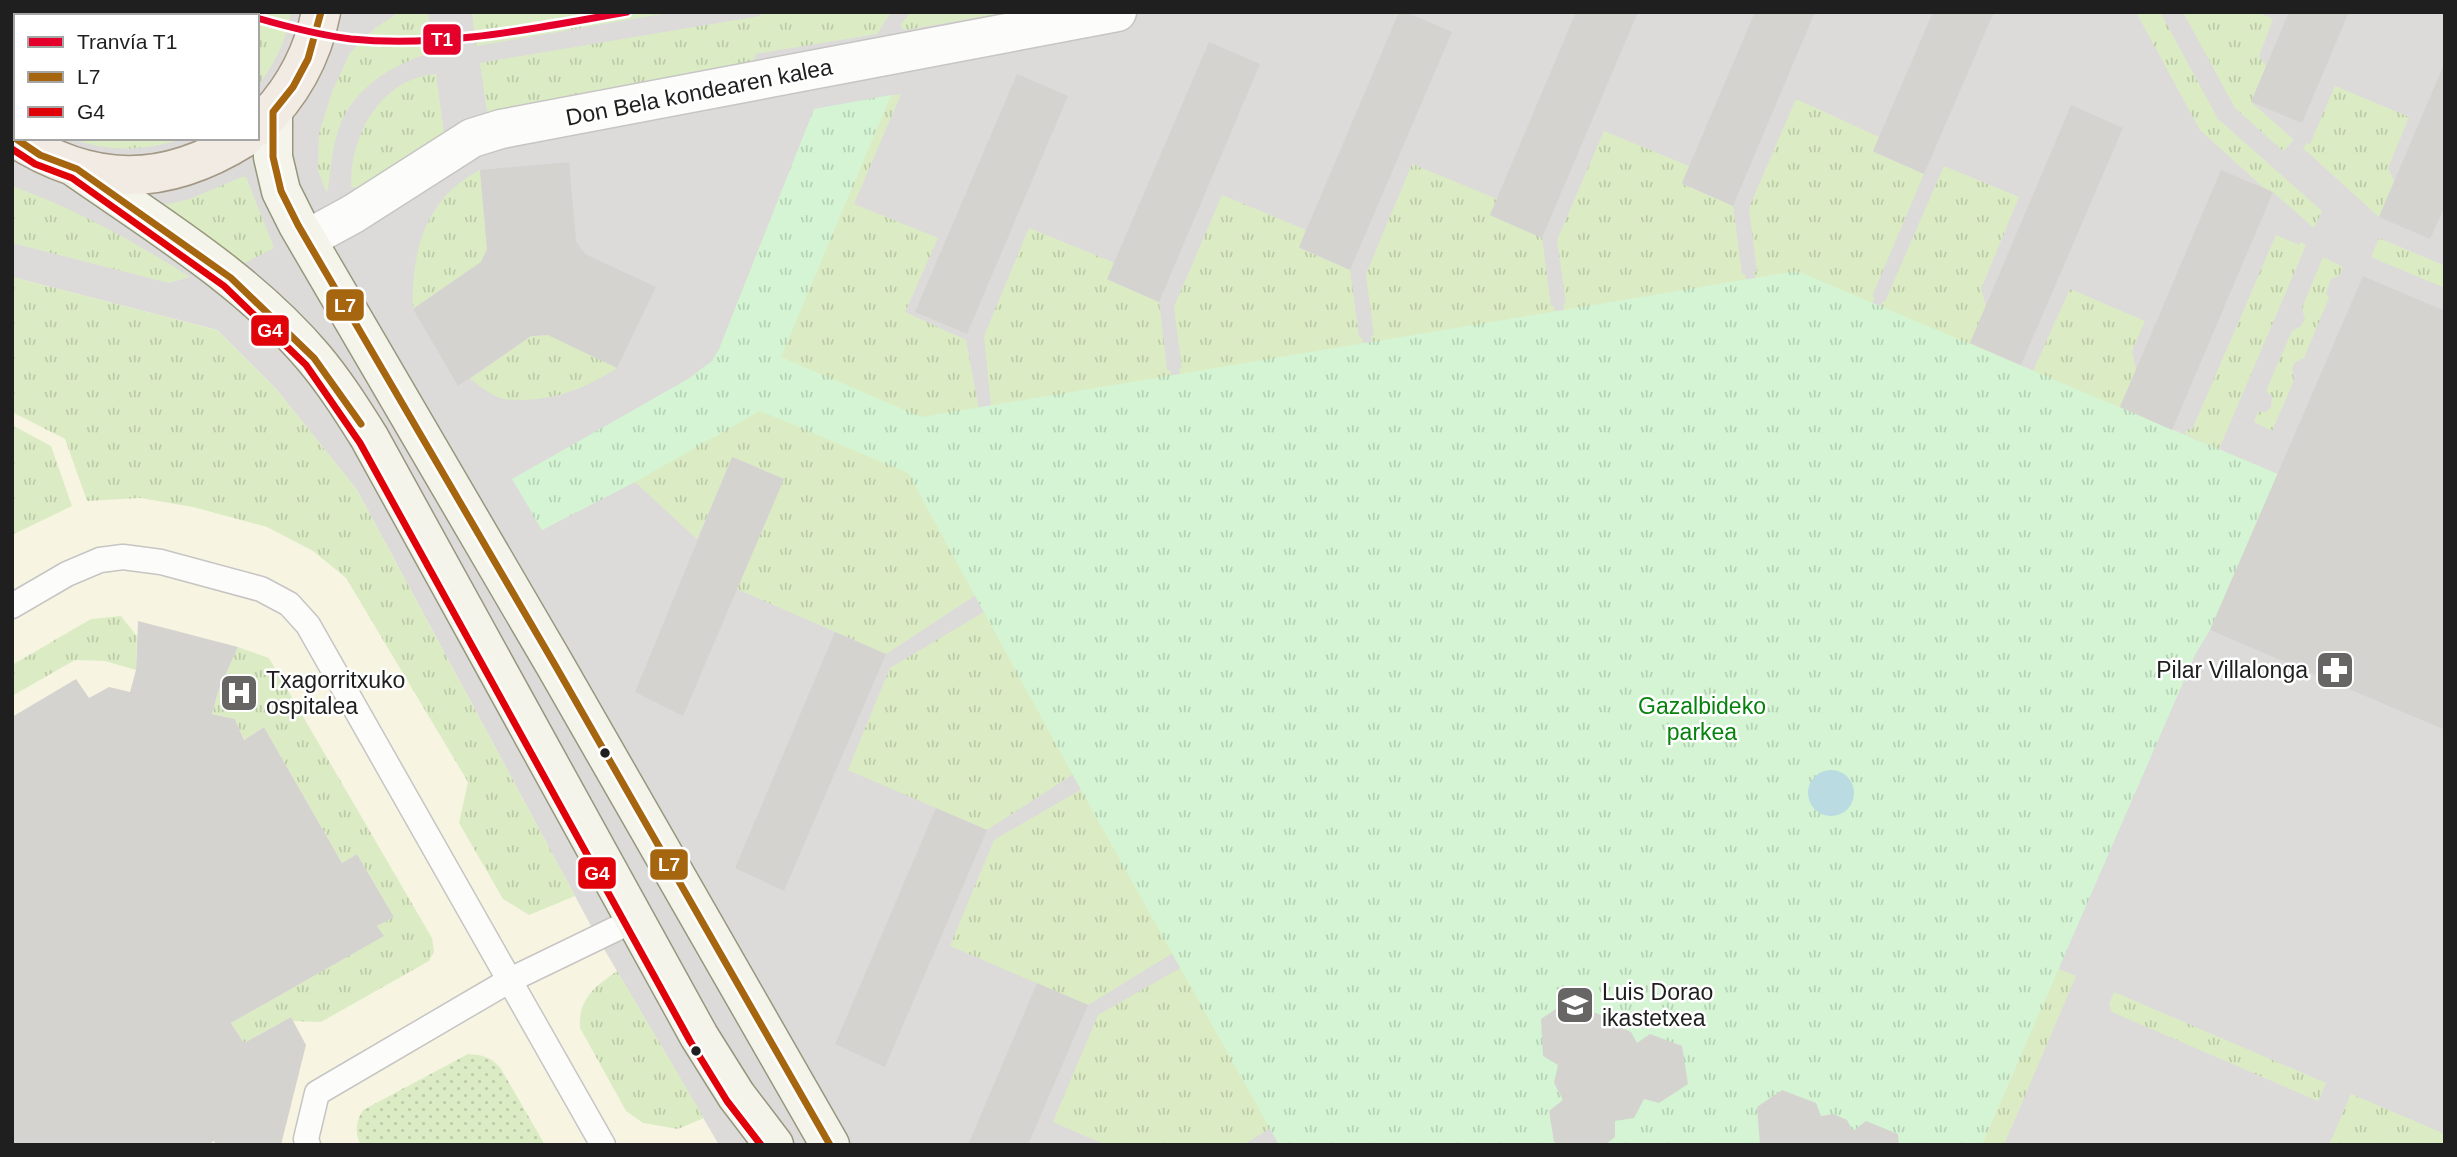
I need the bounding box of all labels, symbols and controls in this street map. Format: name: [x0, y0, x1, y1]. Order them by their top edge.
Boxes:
legend: [14, 14, 259, 140]
line badge: T1: [422, 23, 462, 56]
text: T1: [431, 29, 454, 50]
text: Tranvía T1: [77, 30, 177, 53]
street label: Don Bela kondearen kalea: [563, 53, 835, 131]
text: L7: [77, 65, 100, 88]
text: G4: [77, 100, 105, 123]
line badge: L7: [325, 288, 365, 322]
text: L7: [334, 295, 356, 316]
line badge: G4: [250, 314, 290, 347]
text: G4: [257, 320, 283, 341]
pharmacy icon: Pilar Villalonga: [2314, 649, 2356, 691]
place label: Pilar Villalonga: [2156, 657, 2308, 683]
place label: Txagorritxuko ospitalea: [266, 667, 405, 719]
hospital icon: Txagorritxuko ospitalea: [218, 672, 260, 714]
park label: Gazalbideko parkea: [1638, 693, 1766, 745]
unlabelled marker: [598, 746, 612, 760]
line badge: L7: [649, 848, 689, 881]
text: L7: [658, 854, 680, 875]
line badge: G4: [577, 856, 617, 890]
text: G4: [584, 863, 610, 884]
place label: Luis Dorao ikastetxea: [1602, 979, 1713, 1031]
school or university icon: Luis Dorao ikastetxea: [1554, 984, 1596, 1026]
unlabelled marker: [689, 1044, 703, 1058]

